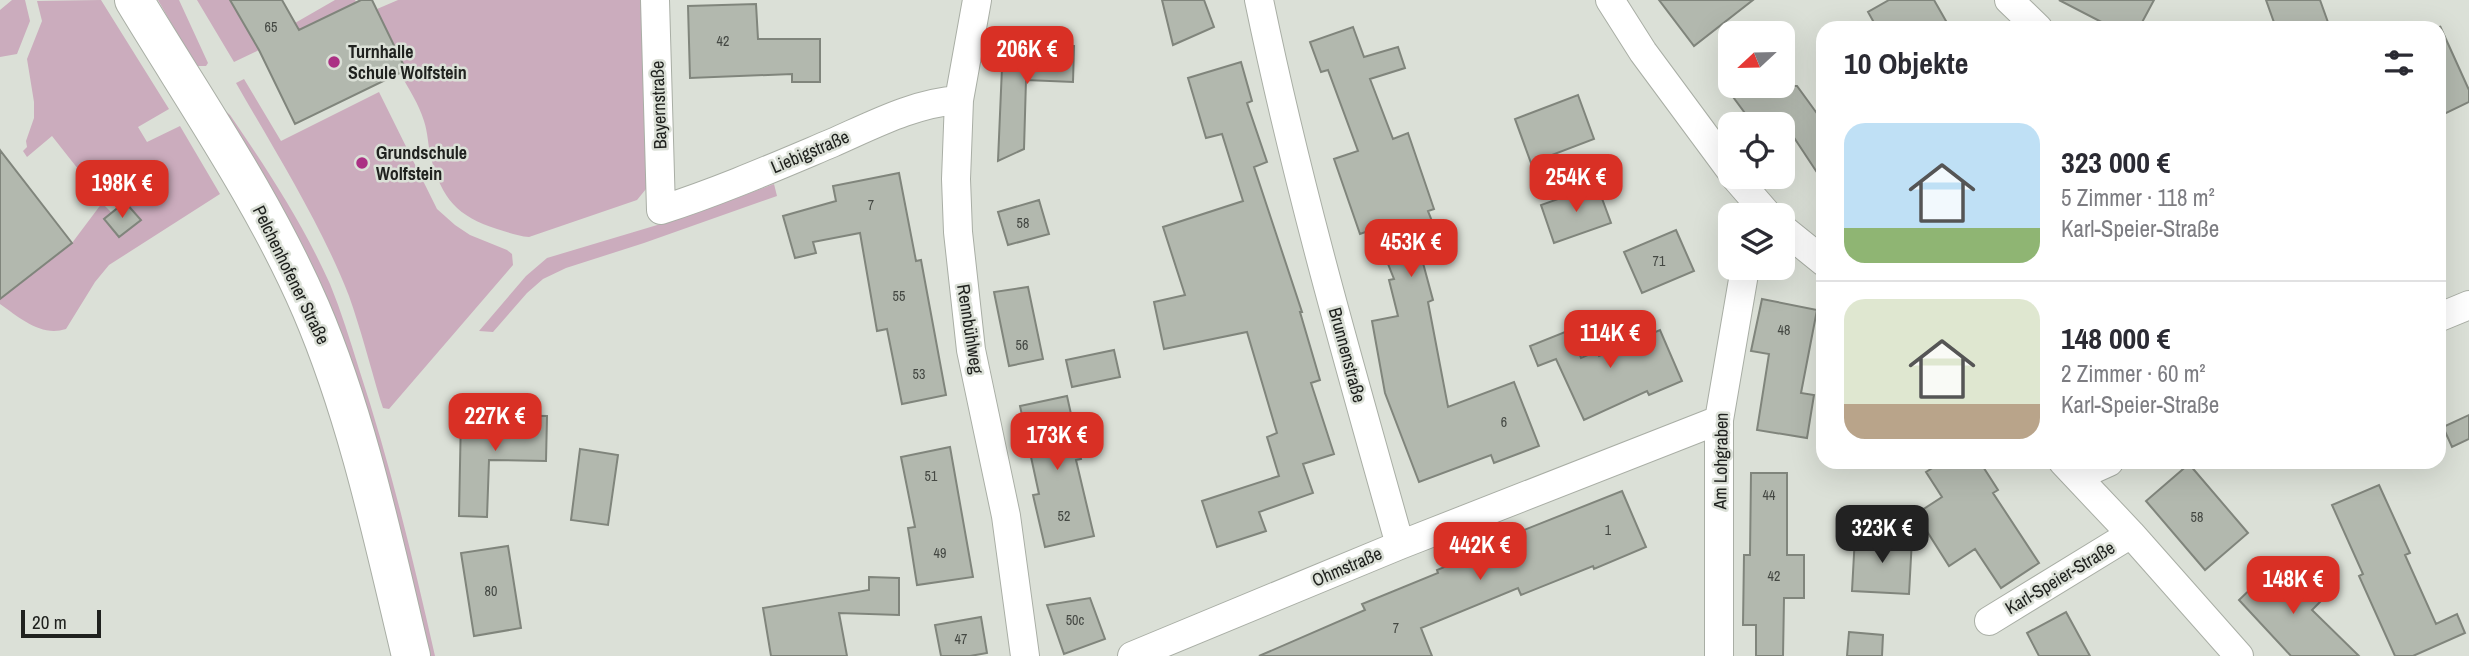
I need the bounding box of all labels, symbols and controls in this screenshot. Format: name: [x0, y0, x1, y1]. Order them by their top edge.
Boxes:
house number: 65: [265, 18, 277, 36]
north arrow: [1718, 21, 1796, 98]
map controls: [1718, 21, 1795, 280]
pin: 206K €: [970, 27, 1084, 86]
house number: 42: [717, 32, 729, 50]
text: 206K €: [997, 33, 1057, 64]
place label: Turnhalle Schule Wolfstein: [348, 39, 467, 85]
text: 10 Objekte: [1844, 43, 1968, 83]
icon: filters: [2380, 44, 2418, 82]
marker: Turnhalle Schule Wolfstein: [326, 54, 342, 70]
street label: Bayernstraße: [644, 60, 673, 150]
button: locate: [1718, 112, 1795, 189]
street label: Liebigstraße: [767, 124, 853, 179]
place label: Grundschule Wolfstein: [376, 140, 467, 186]
text: 323 000 €: [2061, 142, 2170, 182]
icon: home: [1900, 151, 1984, 235]
pin: 254K €: [1519, 154, 1633, 214]
marker: Grundschule Wolfstein: [354, 155, 370, 171]
pin: 198K €: [65, 160, 179, 220]
text: 254K €: [1546, 161, 1606, 192]
text: 198K €: [92, 167, 152, 198]
text: 5 Zimmer · 118 m²: [2061, 182, 2215, 213]
house number: 7: [868, 196, 874, 214]
street label: Pelchenhofener Straße: [247, 201, 336, 348]
button: layers: [1718, 203, 1795, 280]
text: Karl-Speier-Straße: [2061, 213, 2219, 244]
house number: 58: [1017, 214, 1029, 232]
pin: 453K €: [1354, 219, 1468, 279]
text: 453K €: [1381, 226, 1441, 257]
house number: 71: [1653, 252, 1666, 270]
street label: Rennbühlweg: [951, 282, 990, 376]
house number: 55: [893, 287, 905, 305]
street label: Brunnenstraße: [1323, 304, 1372, 405]
pin: 114K €: [1553, 310, 1667, 370]
text: 114K €: [1580, 317, 1640, 348]
text: 148 000 €: [2061, 318, 2170, 358]
house number: 48: [1778, 321, 1790, 339]
icon: home: [1900, 327, 1984, 411]
house number: 56: [1016, 336, 1028, 354]
text: 2 Zimmer · 60 m²: [2061, 358, 2206, 389]
house number: 53: [913, 365, 925, 383]
text: Karl-Speier-Straße: [2061, 389, 2219, 420]
pin: 227K €: [438, 393, 552, 453]
text: 227K €: [465, 400, 525, 431]
pin: 173K €: [1000, 412, 1114, 472]
street label: Am Lohgraben: [1707, 412, 1734, 511]
house number: 6: [1501, 413, 1507, 431]
text: 173K €: [1027, 419, 1087, 450]
house number: 51: [925, 467, 938, 485]
house number: 44: [1763, 486, 1776, 504]
pin: 323K €: [1825, 505, 1939, 565]
house number: 52: [1058, 507, 1070, 525]
house number: 58: [2191, 508, 2203, 526]
text: 323K €: [1852, 512, 1912, 543]
house number: 1: [1605, 521, 1612, 539]
pin: 442K €: [1423, 522, 1537, 582]
text: 442K €: [1450, 529, 1510, 560]
street label: Karl-Speier-Straße: [2000, 535, 2119, 620]
street label: Ohmstraße: [1308, 541, 1386, 592]
house number: 49: [934, 544, 946, 562]
pin: 148K €: [2236, 556, 2350, 616]
text: 148K €: [2263, 563, 2323, 594]
house number: 42: [1768, 567, 1780, 585]
house number: 80: [485, 582, 497, 600]
scale bar: [21, 607, 102, 639]
text: 20 m: [32, 609, 67, 635]
house number: 50c: [1066, 611, 1085, 629]
house number: 7: [1393, 619, 1399, 637]
house number: 47: [955, 630, 967, 648]

